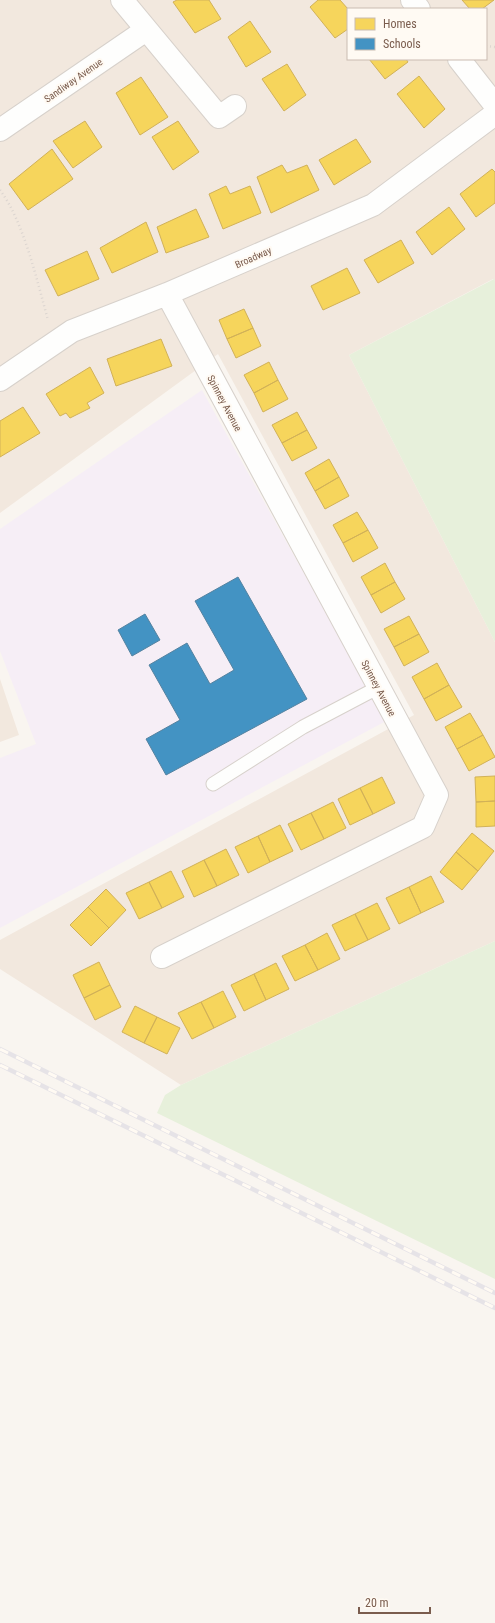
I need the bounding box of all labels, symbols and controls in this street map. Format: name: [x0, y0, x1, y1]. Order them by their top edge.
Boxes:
legend: [347, 8, 487, 60]
text: Homes: [383, 17, 417, 31]
text: Schools: [383, 37, 421, 51]
street label: Sandiway Avenue: [42, 56, 105, 105]
street label: Broadway: [233, 245, 273, 270]
street label: Spinney Avenue: [205, 373, 244, 433]
street label: Spinney Avenue: [359, 658, 398, 718]
scale bar: [359, 1589, 430, 1615]
text: 20 m: [365, 1596, 389, 1610]

